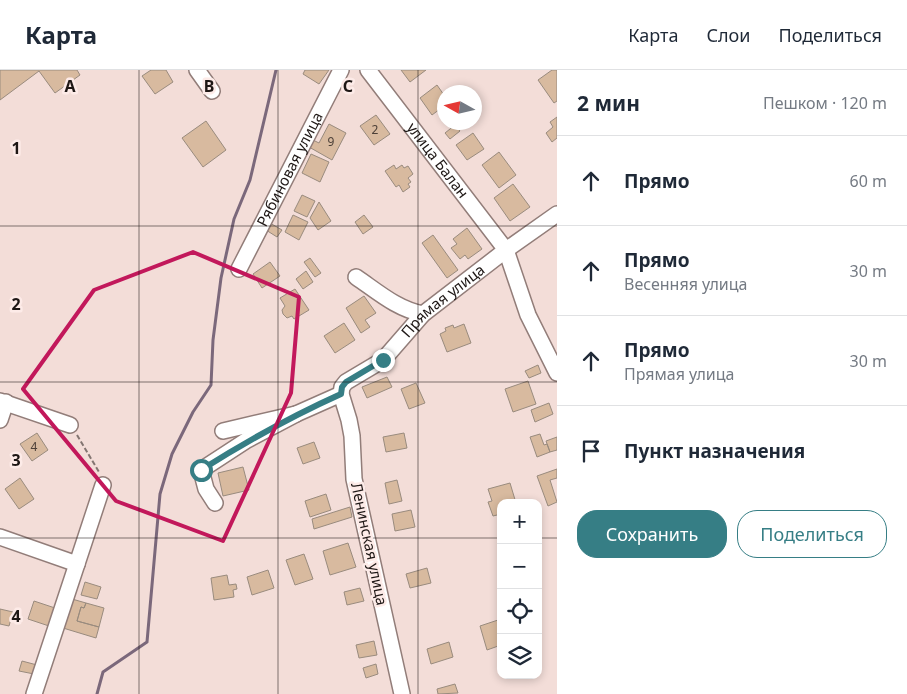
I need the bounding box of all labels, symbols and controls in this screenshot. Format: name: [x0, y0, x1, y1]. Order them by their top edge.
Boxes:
text: Карта: [25, 18, 97, 51]
text: Карта: [628, 23, 678, 47]
text: Слои: [706, 23, 750, 47]
text: Поделиться: [778, 23, 882, 47]
text: A: [64, 75, 76, 97]
text: B: [204, 75, 214, 97]
text: C: [343, 75, 353, 97]
north arrow: [437, 85, 482, 130]
text: 2 мин: [577, 89, 640, 117]
text: Пешком · 120 m: [763, 92, 887, 114]
street label: Рябиновая улица: [252, 108, 327, 229]
street label: улица Балан: [403, 118, 474, 202]
house number: 2: [372, 121, 379, 138]
house number: 9: [328, 133, 335, 150]
text: 1: [11, 137, 21, 159]
icon: ahead: [577, 167, 605, 195]
text: Прямо: [624, 168, 690, 194]
text: 60 m: [850, 170, 887, 192]
text: Прямо: [624, 247, 690, 273]
icon: ahead: [577, 257, 605, 285]
street label: Прямая улица: [396, 259, 488, 341]
text: 30 m: [850, 260, 887, 282]
text: Весенняя улица: [624, 273, 747, 295]
text: 2: [11, 293, 21, 315]
text: Прямо: [624, 337, 690, 363]
icon: ahead: [577, 347, 605, 375]
route end: [372, 349, 395, 372]
text: 30 m: [850, 350, 887, 372]
text: Прямая улица: [624, 363, 734, 385]
icon: arrive: [577, 437, 605, 465]
house number: 4: [31, 438, 38, 455]
text: Пункт назначения: [624, 438, 805, 464]
text: 3: [11, 449, 21, 471]
route start: [190, 459, 213, 482]
street label: Ленинская улица: [347, 481, 393, 607]
map controls: [497, 499, 542, 679]
button: +: [497, 499, 542, 544]
button: Сохранить: [577, 510, 727, 558]
button: Поделиться: [737, 510, 887, 558]
button: −: [497, 544, 542, 589]
button: locate: [497, 589, 542, 634]
text: 4: [11, 605, 21, 627]
button: layers: [497, 634, 542, 679]

